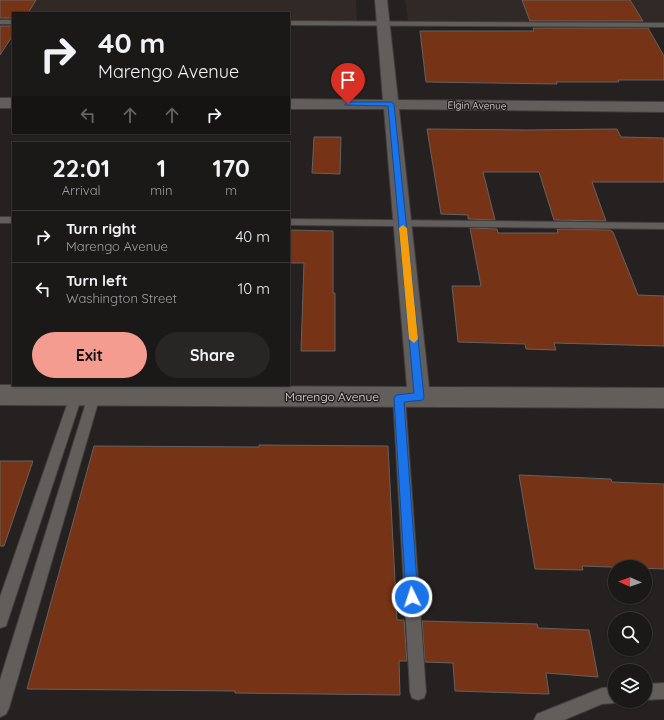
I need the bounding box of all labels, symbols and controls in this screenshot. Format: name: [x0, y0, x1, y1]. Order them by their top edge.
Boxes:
text: 40 m: [98, 25, 165, 60]
icon: right: [32, 28, 84, 80]
text: Marengo Avenue: [98, 60, 239, 83]
pin: [331, 63, 365, 104]
icon: arrive: [337, 69, 359, 91]
street label: Elgin Avenue: [447, 98, 507, 113]
icon: left: [77, 104, 99, 126]
icon: ahead: [119, 104, 141, 126]
icon: ahead: [161, 104, 183, 126]
icon: right: [203, 104, 225, 126]
text: 22:01: [52, 153, 110, 183]
text: 1: [157, 153, 166, 183]
text: 170: [213, 153, 250, 183]
text: Arrival: [62, 182, 101, 198]
text: min: [150, 182, 172, 198]
text: m: [225, 182, 237, 198]
text: Turn right: [66, 219, 137, 238]
icon: right: [32, 226, 54, 248]
text: 40 m: [235, 227, 270, 246]
text: Marengo Avenue: [66, 238, 168, 254]
text: Turn left: [66, 271, 128, 290]
icon: left: [32, 278, 54, 300]
text: 10 m: [238, 279, 270, 298]
text: Washington Street: [66, 290, 177, 306]
button: Exit: [32, 332, 147, 378]
button: Share: [155, 332, 270, 378]
street label: Marengo Avenue: [285, 389, 379, 404]
north arrow: [608, 560, 652, 604]
map controls: [608, 560, 652, 708]
position arrow: [391, 576, 433, 618]
button: search: [608, 612, 652, 656]
button: layers: [608, 664, 652, 708]

